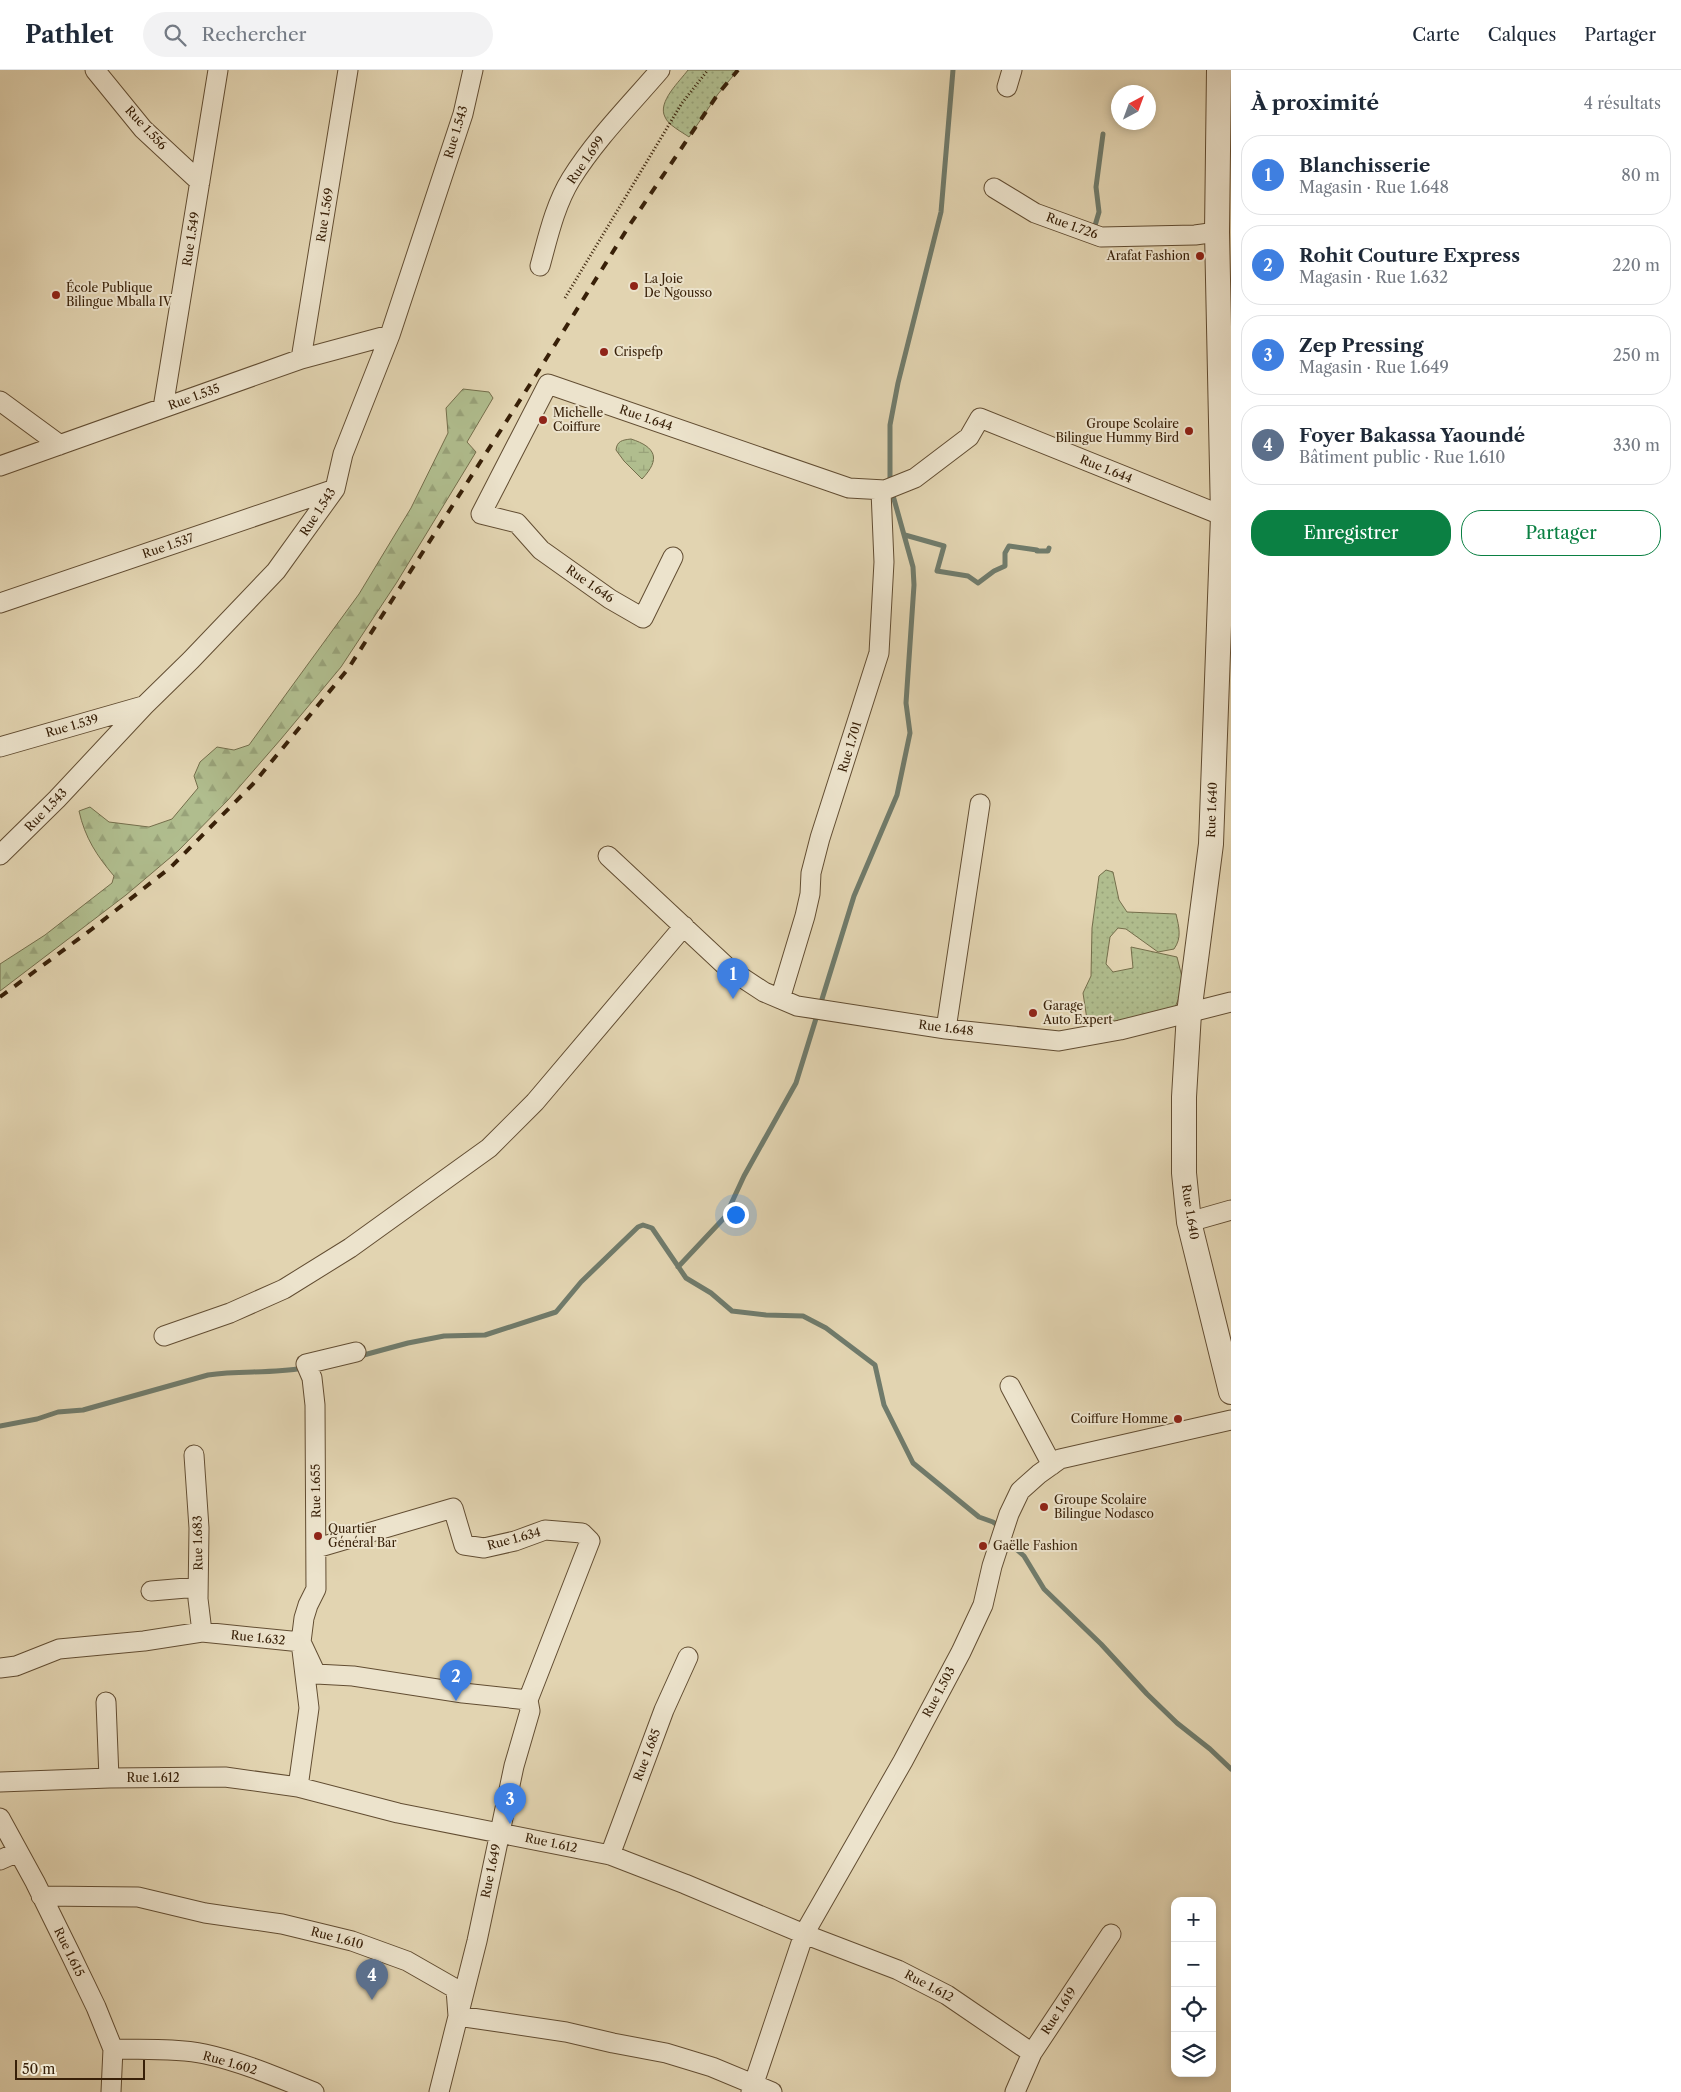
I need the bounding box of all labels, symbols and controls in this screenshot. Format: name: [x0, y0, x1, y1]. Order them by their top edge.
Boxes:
search box: [143, 12, 493, 57]
text: Pathlet: [25, 20, 113, 49]
icon: search: [161, 21, 189, 49]
text: Rechercher: [201, 23, 307, 46]
text: Carte: [1412, 24, 1460, 46]
text: Calques: [1488, 24, 1556, 46]
text: Partager: [1584, 24, 1656, 46]
north arrow: [1111, 85, 1156, 130]
text: À proximité: [1251, 90, 1379, 115]
text: 4 résultats: [1584, 93, 1661, 113]
street label: Rue 1.556: [122, 103, 170, 153]
street label: Rue 1.543: [440, 104, 471, 160]
street label: Rue 1.699: [564, 133, 608, 187]
text: Blanchisserie: [1299, 154, 1430, 177]
text: 1: [1264, 165, 1272, 185]
text: 80 m: [1621, 165, 1660, 185]
text: Magasin · Rue 1.648: [1299, 177, 1449, 197]
street label: Rue 1.569: [313, 187, 336, 243]
street label: Rue 1.726: [1044, 209, 1100, 242]
street label: Rue 1.549: [179, 211, 202, 267]
text: Rohit Couture Express: [1299, 244, 1520, 267]
place label: Arafat Fashion: [1106, 248, 1190, 263]
marker: Arafat Fashion: [1194, 250, 1206, 262]
text: 2: [1263, 255, 1273, 275]
text: 220 m: [1612, 255, 1660, 275]
text: Magasin · Rue 1.632: [1299, 267, 1448, 287]
place label: La Joie De Ngousso: [644, 271, 712, 300]
place label: École Publique Bilingue Mballa IV: [66, 279, 172, 309]
marker: La Joie De Ngousso: [628, 280, 640, 292]
marker: École Publique Bilingue Mballa IV: [50, 289, 62, 301]
text: Zep Pressing: [1299, 334, 1423, 357]
place label: Crispefp: [614, 344, 663, 359]
text: 3: [1263, 345, 1273, 365]
text: 250 m: [1613, 345, 1660, 365]
marker: Crispefp: [598, 346, 610, 358]
text: Magasin · Rue 1.649: [1299, 357, 1449, 377]
street label: Rue 1.535: [166, 380, 222, 413]
street label: Rue 1.644: [618, 401, 675, 434]
place label: Michelle Coiffure: [553, 405, 603, 434]
marker: Michelle Coiffure: [537, 414, 549, 426]
place label: Groupe Scolaire Bilingue Hummy Bird: [1055, 416, 1180, 445]
text: Foyer Bakassa Yaoundé: [1299, 424, 1525, 447]
marker: Groupe Scolaire Bilingue Hummy Bird: [1183, 425, 1195, 437]
text: 4: [1263, 435, 1273, 455]
text: 330 m: [1613, 435, 1660, 455]
text: Bâtiment public · Rue 1.610: [1299, 447, 1505, 467]
street label: Rue 1.644: [1078, 451, 1135, 486]
street label: Rue 1.543: [296, 485, 339, 539]
button: Enregistrer: [1251, 510, 1451, 556]
button: Partager: [1461, 510, 1661, 556]
street label: Rue 1.537: [140, 530, 196, 561]
street label: Rue 1.646: [563, 562, 617, 606]
street label: Rue 1.539: [44, 711, 100, 740]
street label: Rue 1.701: [835, 719, 864, 774]
street label: Rue 1.640: [1203, 782, 1220, 838]
street label: Rue 1.543: [21, 785, 70, 834]
pin: 1: [717, 958, 749, 999]
place label: Garage Auto Expert: [1042, 998, 1113, 1027]
marker: Garage Auto Expert: [1027, 1007, 1039, 1019]
street label: Rue 1.648: [918, 1017, 974, 1038]
street label: Rue 1.640: [1179, 1183, 1202, 1241]
your location: [723, 1202, 749, 1228]
place label: Coiffure Homme: [1071, 1411, 1168, 1426]
marker: Coiffure Homme: [1172, 1413, 1184, 1425]
street label: Rue 1.655: [308, 1464, 323, 1518]
place label: Groupe Scolaire Bilingue Nodasco: [1054, 1492, 1154, 1521]
marker: Groupe Scolaire Bilingue Nodasco: [1038, 1501, 1050, 1513]
street label: Rue 1.683: [190, 1515, 205, 1571]
place label: Quartier Général Bar: [328, 1521, 396, 1550]
street label: Rue 1.634: [485, 1524, 542, 1553]
marker: Quartier Général Bar: [312, 1530, 324, 1542]
place label: Gaëlle Fashion: [993, 1538, 1078, 1553]
marker: Gaëlle Fashion: [977, 1540, 989, 1552]
street label: Rue 1.632: [230, 1627, 286, 1648]
pin: 2: [440, 1660, 472, 1701]
street label: Rue 1.503: [919, 1664, 958, 1720]
street label: Rue 1.685: [630, 1726, 663, 1783]
street label: Rue 1.612: [126, 1770, 180, 1785]
pin: 3: [494, 1783, 526, 1824]
street label: Rue 1.612: [524, 1830, 579, 1855]
street label: Rue 1.649: [477, 1842, 504, 1899]
map controls: [1171, 1897, 1216, 2077]
button: +: [1171, 1897, 1216, 1942]
street label: Rue 1.610: [309, 1923, 365, 1952]
street label: Rue 1.615: [51, 1925, 88, 1979]
button: −: [1171, 1942, 1216, 1987]
pin: 4: [356, 1959, 388, 2000]
street label: Rue 1.612: [902, 1966, 956, 2005]
street label: Rue 1.619: [1038, 1984, 1079, 2037]
button: locate: [1171, 1987, 1216, 2032]
button: layers: [1171, 2032, 1216, 2077]
street label: Rue 1.602: [201, 2048, 259, 2077]
scale bar: [15, 2057, 145, 2080]
text: 50 m: [22, 2060, 55, 2078]

